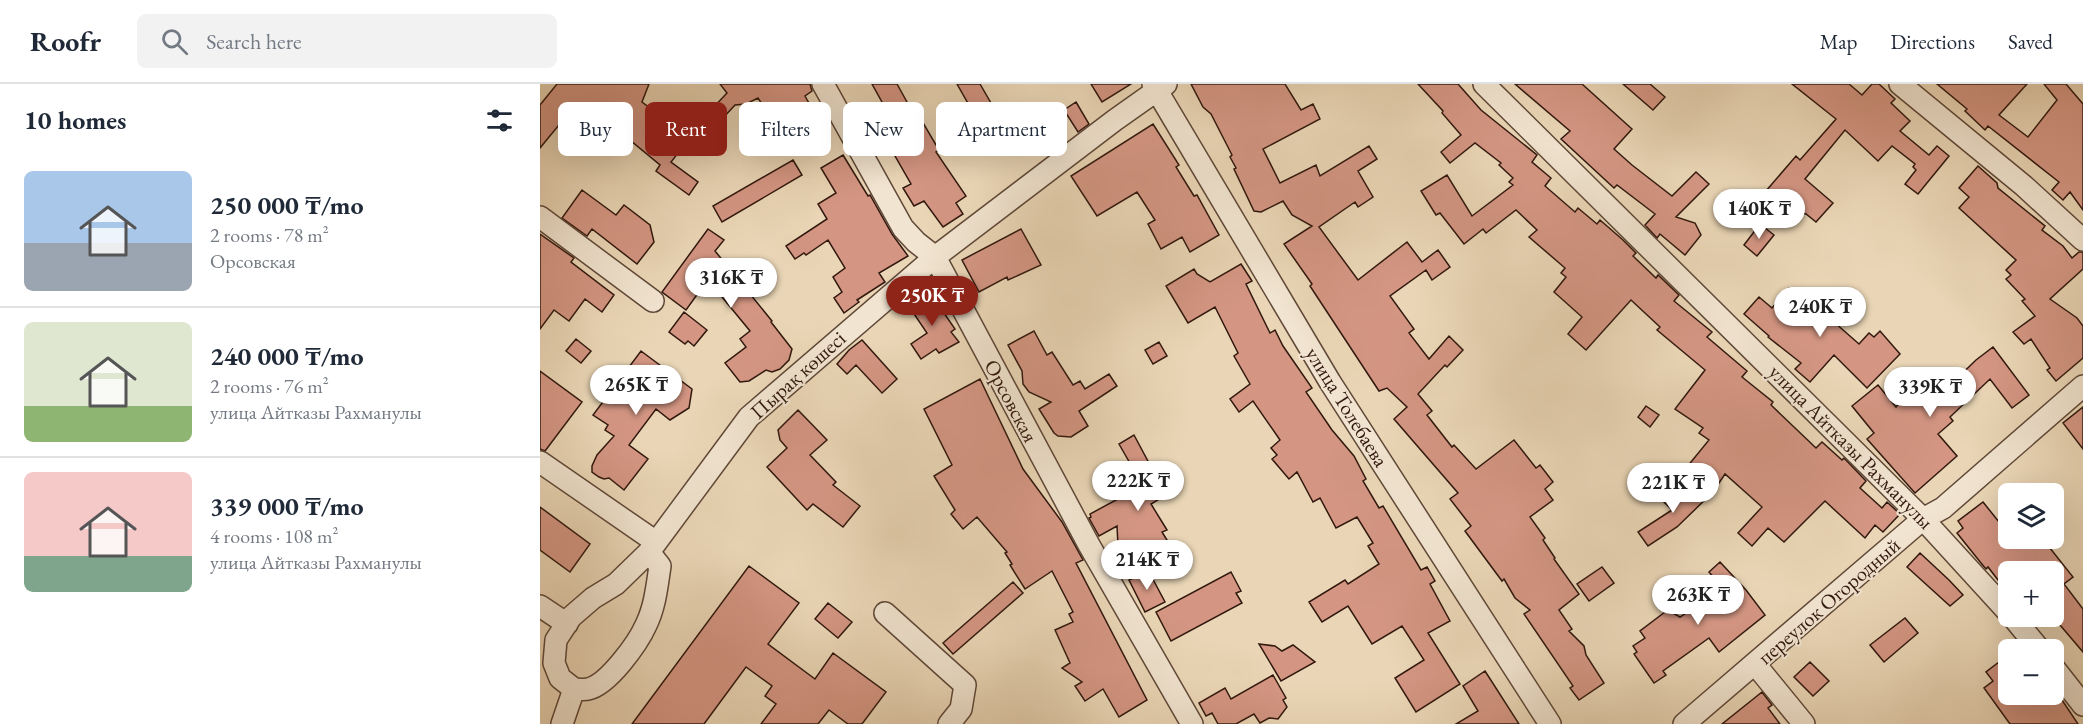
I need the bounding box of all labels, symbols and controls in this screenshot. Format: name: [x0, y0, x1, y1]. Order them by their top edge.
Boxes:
search box: [137, 14, 557, 68]
text: Roofr: [30, 23, 101, 59]
icon: search: [158, 25, 191, 58]
text: Search here: [206, 27, 302, 56]
text: Map: [1820, 28, 1857, 55]
text: Directions: [1890, 28, 1975, 55]
text: Saved: [2008, 28, 2053, 55]
chip: Buy: [558, 102, 633, 156]
chip: Rent: [645, 102, 727, 156]
chip: Filters: [739, 102, 831, 156]
chip: New: [843, 102, 924, 156]
chip: Apartment: [936, 102, 1067, 156]
text: 10 homes: [24, 103, 126, 137]
icon: filters: [483, 104, 516, 137]
text: 250 000 ₸/mo: [210, 188, 364, 222]
pin: 140K ₸: [1710, 189, 1808, 240]
icon: home: [72, 195, 144, 267]
text: 140K ₸: [1727, 195, 1791, 221]
text: 2 rooms · 78 m²: [210, 222, 329, 248]
text: Орсовская: [210, 248, 296, 274]
pin: 316K ₸: [682, 258, 780, 309]
text: 316K ₸: [699, 264, 763, 290]
pin: 250K ₸: [883, 276, 981, 327]
text: 250K ₸: [900, 282, 964, 308]
pin: 240K ₸: [1771, 287, 1869, 338]
text: 240K ₸: [1788, 293, 1852, 319]
street label: Пырақ көшесі: [744, 325, 851, 425]
text: 240 000 ₸/mo: [210, 339, 364, 373]
street label: улица Толебаева: [1300, 342, 1395, 472]
icon: home: [72, 346, 144, 418]
street label: Орсовская: [978, 355, 1045, 447]
street label: улица Айтказы Рахманулы: [1763, 358, 1940, 535]
pin: 265K ₸: [587, 365, 685, 416]
pin: 339K ₸: [1881, 367, 1979, 418]
text: 265K ₸: [604, 371, 668, 397]
text: 2 rooms · 76 m²: [210, 373, 329, 399]
text: 339K ₸: [1898, 373, 1962, 399]
text: улица Айтказы Рахманулы: [210, 399, 422, 425]
pin: 222K ₸: [1089, 461, 1187, 512]
pin: 221K ₸: [1624, 463, 1722, 514]
text: 222K ₸: [1106, 467, 1170, 493]
text: 221K ₸: [1641, 469, 1705, 495]
map controls: [1998, 483, 2064, 705]
button: layers: [1998, 483, 2064, 549]
text: 339 000 ₸/mo: [210, 489, 364, 523]
icon: home: [72, 496, 144, 568]
text: 4 rooms · 108 m²: [210, 523, 338, 549]
street label: переулок Огородный: [1752, 531, 1906, 670]
pin: 214K ₸: [1098, 540, 1196, 591]
text: 214K ₸: [1115, 546, 1179, 572]
text: улица Айтказы Рахманулы: [210, 549, 422, 575]
button: +: [1998, 561, 2064, 627]
pin: 263K ₸: [1649, 575, 1747, 626]
text: 263K ₸: [1666, 581, 1730, 607]
button: −: [1998, 639, 2064, 705]

